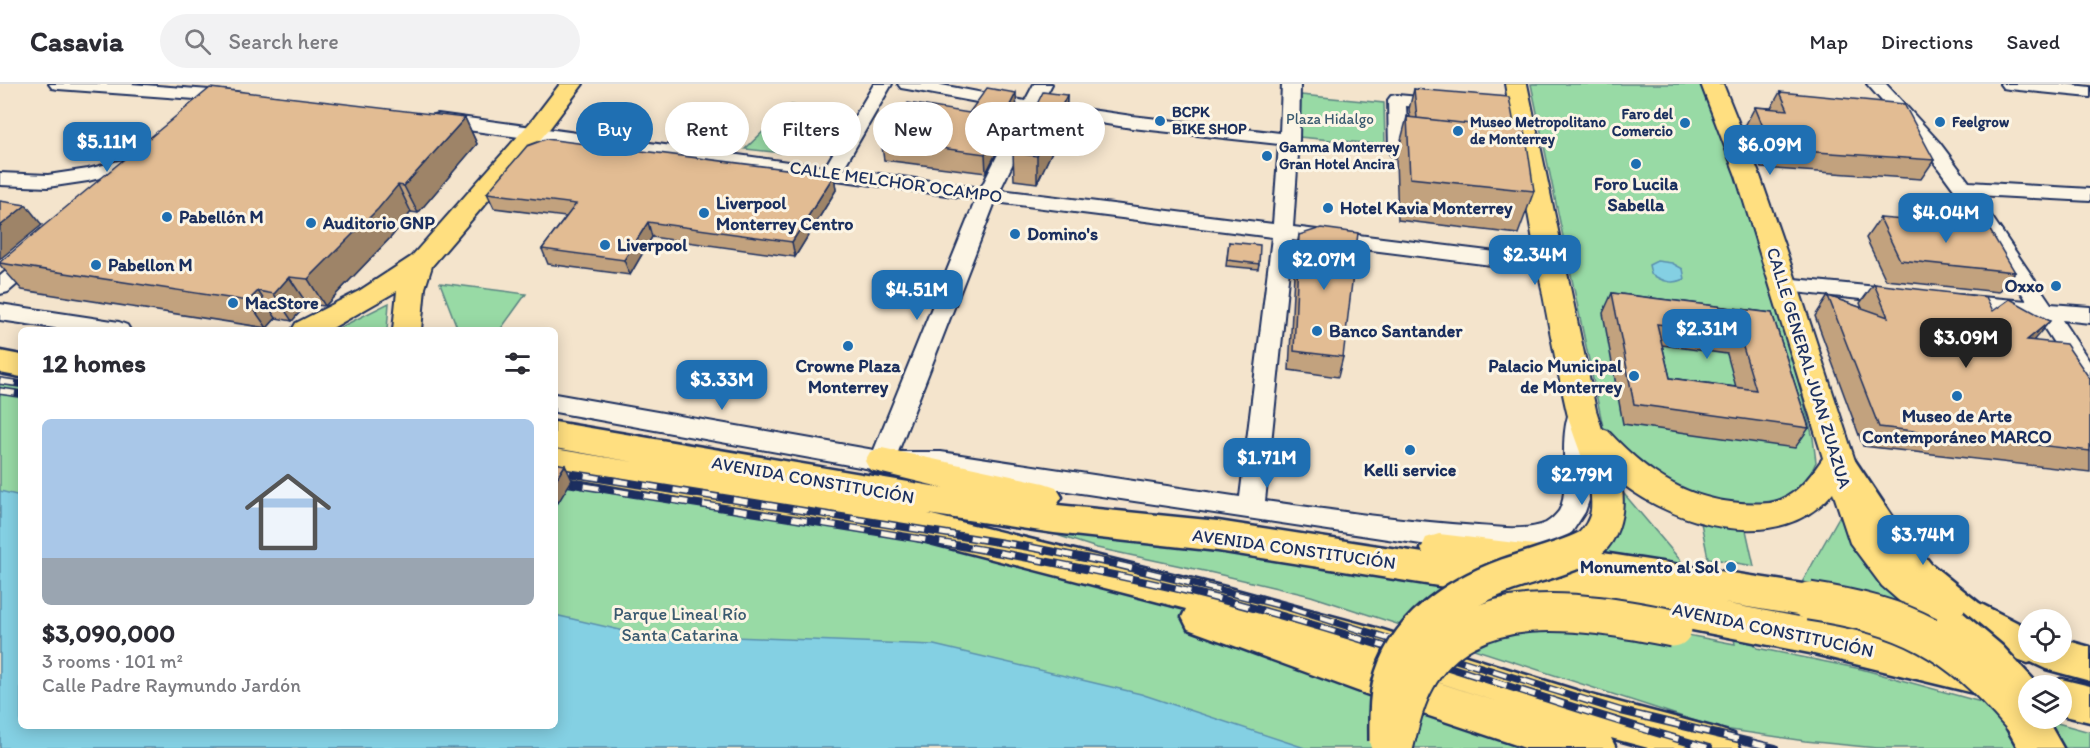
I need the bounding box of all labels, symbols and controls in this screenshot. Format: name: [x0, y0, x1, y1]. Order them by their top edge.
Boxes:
search box: [160, 14, 580, 68]
text: Casavia: [30, 24, 124, 58]
icon: search: [181, 25, 214, 58]
text: Search here: [229, 28, 339, 55]
text: Map: [1810, 29, 1848, 54]
text: Directions: [1881, 29, 1973, 54]
text: Saved: [2006, 29, 2060, 54]
chip: Buy: [576, 102, 653, 156]
chip: Rent: [665, 102, 749, 156]
chip: Filters: [761, 102, 861, 156]
chip: New: [873, 102, 953, 156]
chip: Apartment: [965, 102, 1105, 156]
place label: BCPK BIKE SHOP: [1172, 103, 1247, 138]
place label: Faro del Comercio: [1612, 105, 1674, 140]
park label: Plaza Hidalgo: [1286, 110, 1374, 128]
place label: Museo Metropolitano de Monterrey: [1470, 113, 1606, 149]
place label: Feelgrow: [1952, 113, 2010, 132]
marker: BCPK BIKE SHOP: [1153, 114, 1167, 128]
marker: Feelgrow: [1933, 115, 1947, 129]
marker: Faro del Comercio: [1678, 116, 1692, 130]
pin: $5.11M: [58, 122, 156, 173]
marker: Museo Metropolitano de Monterrey: [1451, 124, 1465, 138]
pin: $6.09M: [1721, 125, 1819, 176]
text: $5.11M: [77, 129, 137, 153]
text: $6.09M: [1738, 132, 1802, 156]
place label: Gamma Monterrey Gran Hotel Ancira: [1279, 138, 1400, 173]
marker: Gamma Monterrey Gran Hotel Ancira: [1260, 149, 1274, 163]
street label: CALLE MELCHOR OCAMPO: [788, 156, 1004, 208]
marker: Foro Lucila Sabella: [1629, 157, 1643, 171]
place label: Foro Lucila Sabella: [1594, 173, 1678, 216]
place label: Liverpool Monterrey Centro: [716, 192, 853, 235]
pin: $4.04M: [1897, 193, 1995, 244]
place label: Hotel Kavia Monterrey: [1340, 197, 1513, 219]
text: $4.04M: [1912, 200, 1980, 224]
marker: Hotel Kavia Monterrey: [1321, 201, 1335, 215]
place label: Pabellón M: [179, 206, 264, 228]
marker: Liverpool Monterrey Centro: [697, 206, 711, 220]
marker: Pabellón M: [160, 210, 174, 224]
place label: Auditorio GNP: [322, 212, 435, 234]
marker: Auditorio GNP: [304, 216, 318, 230]
place label: Domino's: [1027, 223, 1098, 245]
marker: Domino's: [1008, 227, 1022, 241]
place label: Liverpool: [617, 234, 688, 256]
pin: $2.34M: [1486, 235, 1584, 286]
marker: Liverpool: [598, 238, 612, 252]
pin: $2.07M: [1275, 240, 1373, 291]
text: $2.34M: [1503, 242, 1567, 266]
street label: CALLE GENERAL JUAN ZUAZUA: [1762, 245, 1856, 492]
text: $2.07M: [1292, 247, 1356, 271]
place label: Pabellon M: [108, 254, 193, 276]
marker: Pabellon M: [89, 258, 103, 272]
pin: $4.51M: [868, 270, 966, 321]
place label: Oxxo: [2004, 275, 2044, 297]
text: $4.51M: [886, 277, 948, 301]
marker: Oxxo: [2049, 279, 2063, 293]
place label: MacStore: [245, 292, 319, 314]
marker: MacStore: [226, 296, 240, 310]
pin: $2.31M: [1658, 309, 1756, 360]
text: $2.31M: [1676, 316, 1738, 340]
pin: $3.09M: [1917, 318, 2015, 369]
place label: Banco Santander: [1329, 320, 1463, 342]
marker: Banco Santander: [1310, 324, 1324, 338]
text: $3.09M: [1934, 325, 1998, 349]
marker: Crowne Plaza Monterrey: [841, 339, 855, 353]
text: 12 homes: [42, 347, 146, 379]
icon: filters: [501, 347, 534, 380]
place label: Crowne Plaza Monterrey: [795, 355, 901, 398]
place label: Palacio Municipal de Monterrey: [1488, 355, 1623, 398]
pin: $3.33M: [673, 360, 771, 411]
text: $3.33M: [690, 367, 754, 391]
marker: Palacio Municipal de Monterrey: [1627, 369, 1641, 383]
marker: Museo de Arte Contemporáneo MARCO: [1950, 389, 1964, 403]
place label: Museo de Arte Contemporáneo MARCO: [1862, 405, 2052, 448]
pin: $1.71M: [1218, 438, 1316, 489]
marker: Kelli service: [1403, 443, 1417, 457]
text: $1.71M: [1237, 445, 1297, 469]
street label: AVENIDA CONSTITUCIÓN: [710, 451, 916, 509]
pin: $2.79M: [1533, 455, 1631, 506]
icon: home: [234, 458, 342, 566]
place label: Kelli service: [1364, 459, 1457, 481]
text: $2.79M: [1551, 462, 1613, 486]
pin: $3.74M: [1874, 515, 1972, 566]
text: $3.74M: [1891, 522, 1955, 546]
street label: AVENIDA CONSTITUCIÓN: [1191, 524, 1397, 574]
place label: Monumento al Sol: [1580, 556, 1720, 578]
marker: Monumento al Sol: [1724, 560, 1738, 574]
street label: AVENIDA CONSTITUCIÓN: [1670, 598, 1876, 662]
park label: Parque Lineal Río Santa Catarina: [613, 603, 747, 646]
map controls: [2018, 609, 2072, 729]
button: locate: [2018, 609, 2072, 663]
text: $3,090,000: [42, 617, 175, 649]
text: 3 rooms · 101 m²: [42, 649, 183, 673]
text: Calle Padre Raymundo Jardón: [42, 673, 301, 697]
button: layers: [2018, 675, 2072, 729]

